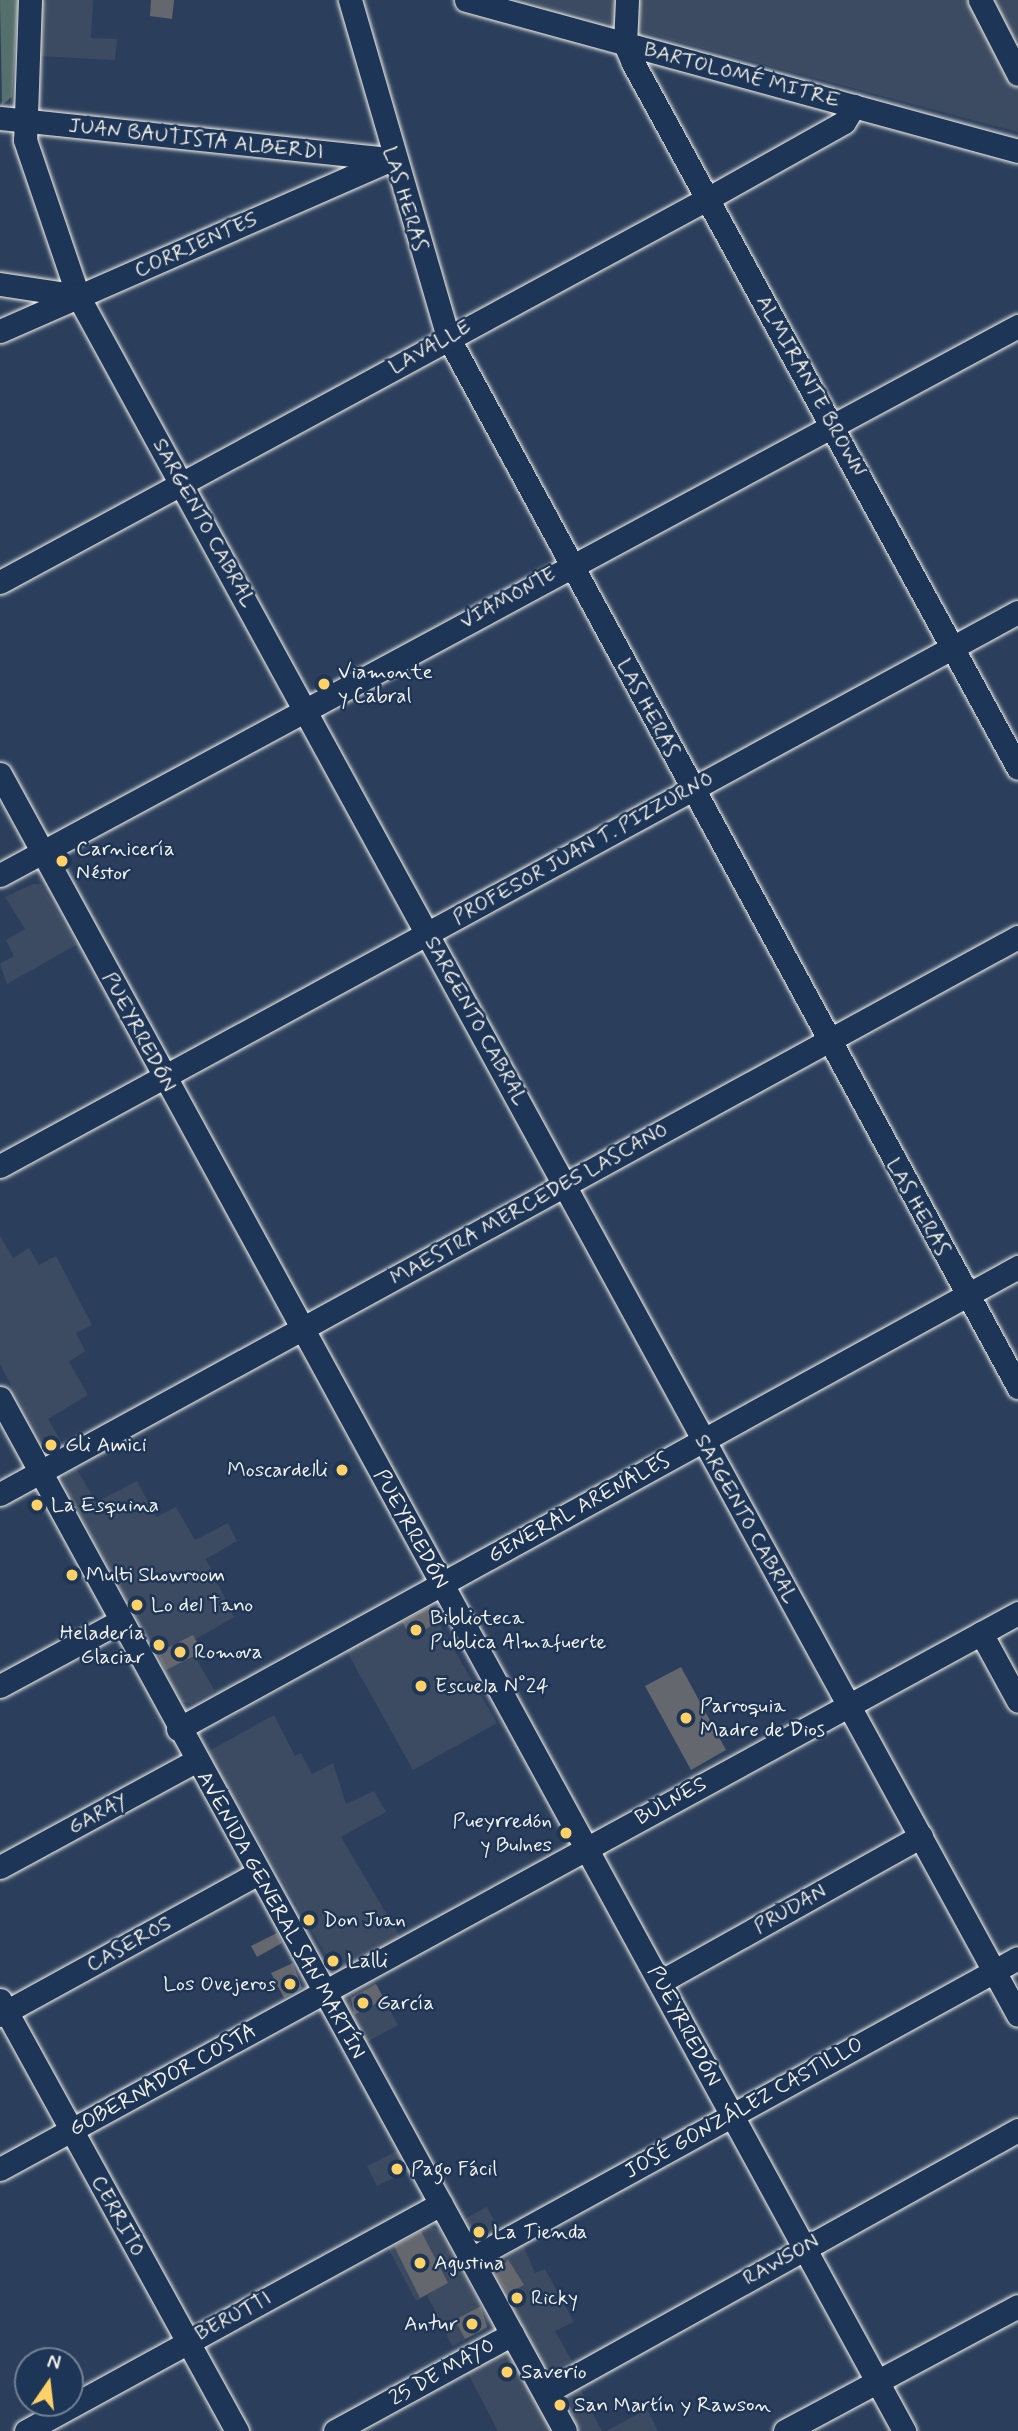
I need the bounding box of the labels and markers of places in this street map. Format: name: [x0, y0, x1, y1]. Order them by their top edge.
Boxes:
place label: Viamonte y Cabral: [338, 659, 433, 709]
marker: Viamonte y Cabral: [316, 676, 332, 692]
place label: Carnicería Néstor: [76, 836, 175, 886]
marker: Carnicería Néstor: [54, 853, 70, 869]
place label: Gli Amici: [65, 1432, 147, 1458]
marker: Gli Amici: [43, 1437, 59, 1453]
place label: Moscardelli: [227, 1457, 328, 1483]
marker: Moscardelli: [334, 1462, 350, 1478]
place label: La Esquina: [51, 1492, 153, 1518]
marker: La Esquina: [29, 1497, 45, 1513]
place label: Multi Showroom: [86, 1562, 225, 1588]
marker: Multi Showroom: [64, 1567, 80, 1583]
place label: Lo del Tano: [151, 1592, 249, 1618]
marker: Lo del Tano: [129, 1597, 145, 1613]
place label: Biblioteca Publica Almafuerte: [430, 1605, 607, 1655]
place label: Heladería Glaciar: [60, 1620, 145, 1670]
marker: Biblioteca Publica Almafuerte: [408, 1622, 424, 1638]
marker: Heladería Glaciar: [151, 1637, 167, 1653]
place label: Romova: [194, 1639, 262, 1665]
marker: Romova: [172, 1644, 188, 1660]
place label: Escuela N°24: [435, 1673, 549, 1699]
marker: Escuela N°24: [413, 1678, 429, 1694]
place label: Parroquia Madre de Dios: [700, 1693, 827, 1743]
marker: Parroquia Madre de Dios: [678, 1710, 694, 1726]
place label: Pueyrredón y Bulnes: [452, 1808, 552, 1858]
marker: Pueyrredón y Bulnes: [558, 1825, 574, 1841]
place label: Don Juan: [323, 1907, 408, 1933]
marker: Don Juan: [301, 1912, 317, 1928]
place label: Lalli: [347, 1948, 388, 1974]
marker: Lalli: [325, 1953, 341, 1969]
place label: Los Ovejeros: [162, 1971, 276, 1997]
marker: Los Ovejeros: [282, 1976, 298, 1992]
place label: García: [377, 1990, 434, 2016]
marker: García: [355, 1995, 371, 2011]
place label: Pago Fácil: [411, 2156, 497, 2182]
marker: Pago Fácil: [389, 2161, 405, 2177]
place label: La Tienda: [493, 2219, 582, 2245]
marker: La Tienda: [471, 2224, 487, 2240]
place label: Agustina: [434, 2250, 504, 2276]
marker: Agustina: [412, 2255, 428, 2271]
place label: Ricky: [531, 2285, 578, 2311]
marker: Ricky: [509, 2290, 525, 2306]
place label: Antur: [404, 2311, 458, 2337]
marker: Antur: [464, 2316, 480, 2332]
place label: Saverio: [521, 2359, 587, 2385]
marker: Saverio: [499, 2364, 515, 2380]
place label: San Martín y Rawson: [574, 2392, 764, 2418]
marker: San Martín y Rawson: [552, 2397, 568, 2413]

